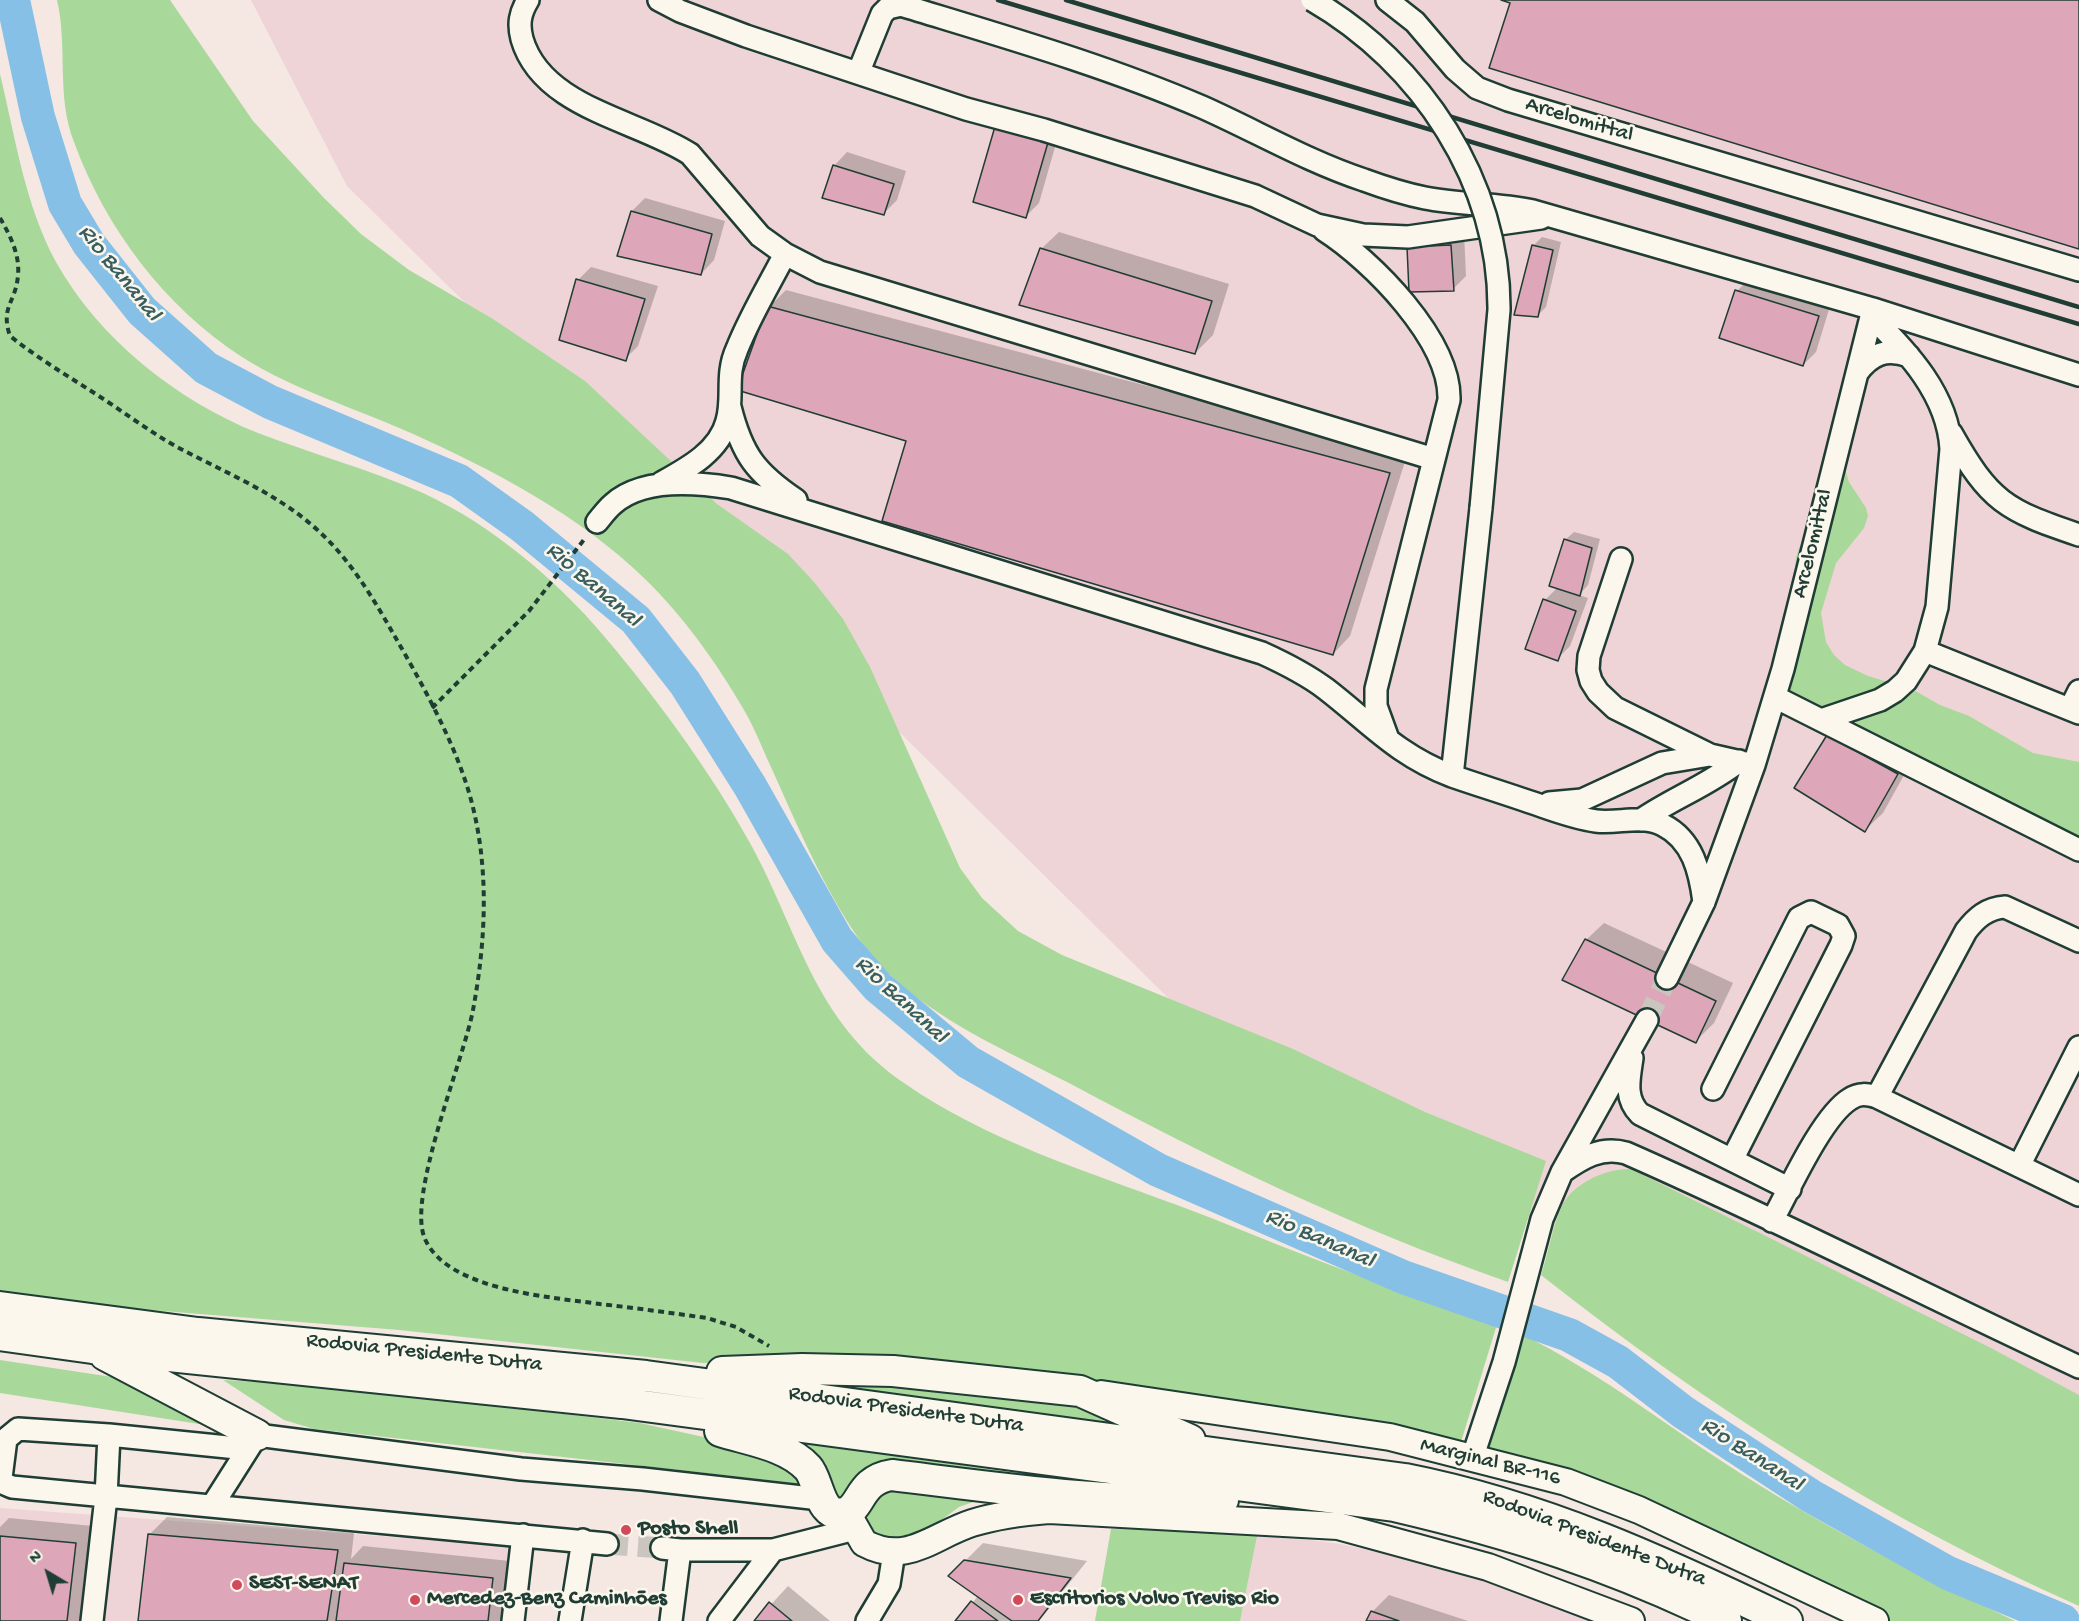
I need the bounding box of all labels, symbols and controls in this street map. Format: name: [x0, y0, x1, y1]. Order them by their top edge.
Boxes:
street label: Arcelomittal: [1522, 92, 1636, 150]
water label: Rio Bananal: [70, 220, 166, 328]
street label: Arcelomittal: [1788, 487, 1840, 601]
water label: Rio Bananal: [539, 537, 645, 635]
water label: Rio Bananal: [848, 951, 952, 1051]
water label: Rio Bananal: [1260, 1203, 1378, 1277]
street label: Rodovia Presidente Dutra: [305, 1328, 543, 1380]
street label: Rodovia Presidente Dutra: [787, 1381, 1025, 1441]
water label: Rio Bananal: [1694, 1412, 1808, 1500]
street label: Marginal BR-116: [1417, 1433, 1563, 1493]
street label: Rodovia Presidente Dutra: [1479, 1484, 1709, 1594]
place label: Posto Shell: [638, 1517, 738, 1543]
marker: Posto Shell: [619, 1523, 633, 1537]
north arrow: [18, 1543, 78, 1603]
text: N: [27, 1548, 47, 1569]
place label: SEST-SENAT: [249, 1572, 358, 1598]
marker: SEST-SENAT: [230, 1578, 244, 1592]
place label: Mercedez-Benz Caminhões: [427, 1587, 667, 1613]
place label: Escritorios Volvo Treviso Rio: [1030, 1587, 1279, 1613]
marker: Mercedez-Benz Caminhões: [408, 1593, 422, 1607]
marker: Escritorios Volvo Treviso Rio: [1011, 1593, 1025, 1607]

